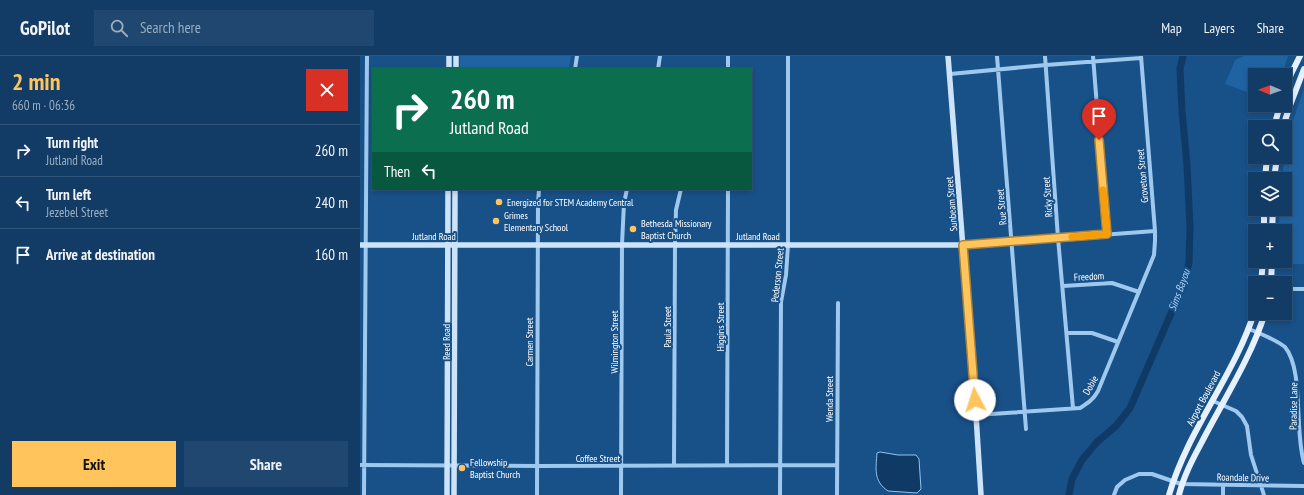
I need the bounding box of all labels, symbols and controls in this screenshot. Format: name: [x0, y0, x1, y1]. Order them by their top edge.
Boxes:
search box: [94, 10, 374, 46]
text: GoPilot: [20, 16, 70, 40]
icon: search: [108, 17, 130, 39]
text: Search here: [140, 18, 201, 37]
text: Map: [1161, 19, 1182, 37]
text: Layers: [1204, 19, 1235, 37]
text: Share: [1257, 19, 1284, 37]
text: 2 min: [12, 66, 60, 97]
north arrow: [1248, 68, 1292, 112]
map controls: [1248, 68, 1292, 320]
button: close: [306, 69, 348, 111]
text: 260 m: [450, 80, 514, 117]
icon: right: [384, 84, 436, 136]
text: 660 m · 06:36: [12, 97, 75, 114]
pin: [1082, 99, 1116, 140]
icon: arrive: [1088, 105, 1110, 127]
text: Jutland Road: [450, 116, 529, 139]
button: search: [1248, 120, 1292, 164]
text: Turn right: [46, 133, 98, 152]
icon: right: [12, 140, 34, 162]
text: 260 m: [315, 141, 348, 160]
street label: Groveton Street: [1134, 148, 1151, 203]
text: Jutland Road: [46, 152, 103, 169]
icon: left: [418, 160, 440, 182]
text: Then: [384, 162, 410, 181]
button: layers: [1248, 172, 1292, 216]
street label: Sunbeam Street: [943, 176, 960, 232]
street label: Ricky Street: [1040, 176, 1055, 218]
text: Turn left: [46, 185, 91, 204]
street label: Rue Street: [993, 188, 1010, 226]
icon: left: [12, 192, 34, 214]
text: 240 m: [315, 193, 348, 212]
place label: Energized for STEM Academy Central: [507, 196, 634, 209]
marker: Energized for STEM Academy Central: [494, 197, 504, 207]
text: Jezebel Street: [46, 204, 108, 221]
place label: Grimes Elementary School: [504, 209, 569, 234]
marker: Grimes Elementary School: [491, 216, 501, 226]
place label: Bethesda Missionary Baptist Church: [641, 217, 712, 242]
marker: Bethesda Missionary Baptist Church: [628, 224, 638, 234]
button: +: [1248, 224, 1292, 268]
street label: Jutland Road: [411, 230, 456, 243]
street label: Jutland Road: [735, 230, 780, 243]
icon: arrive: [12, 244, 34, 266]
text: Arrive at destination: [46, 245, 155, 264]
text: 160 m: [315, 245, 348, 264]
street label: Pederson Street: [768, 247, 787, 303]
water label: Sims Bayou: [1165, 266, 1193, 313]
street label: Freedom: [1074, 269, 1104, 284]
button: −: [1248, 276, 1292, 320]
street label: Higgins Street: [714, 302, 727, 351]
street label: Paula Street: [661, 306, 674, 348]
street label: Wilmington Street: [608, 310, 621, 373]
street label: Carmen Street: [523, 317, 536, 367]
street label: Reed Road: [440, 324, 453, 360]
street label: Airport Boulevard: [1183, 368, 1223, 428]
street label: Dobie: [1080, 373, 1101, 397]
street label: Wenda Street: [823, 376, 836, 422]
position arrow: [954, 379, 996, 421]
street label: Paradise Lane: [1287, 382, 1300, 430]
button: Exit: [12, 441, 176, 487]
button: Share: [184, 441, 348, 487]
street label: Coffee Street: [576, 452, 621, 465]
place label: Fellowship Baptist Church: [470, 456, 520, 481]
marker: Fellowship Baptist Church: [457, 463, 467, 473]
street label: Roandale Drive: [1217, 471, 1269, 484]

